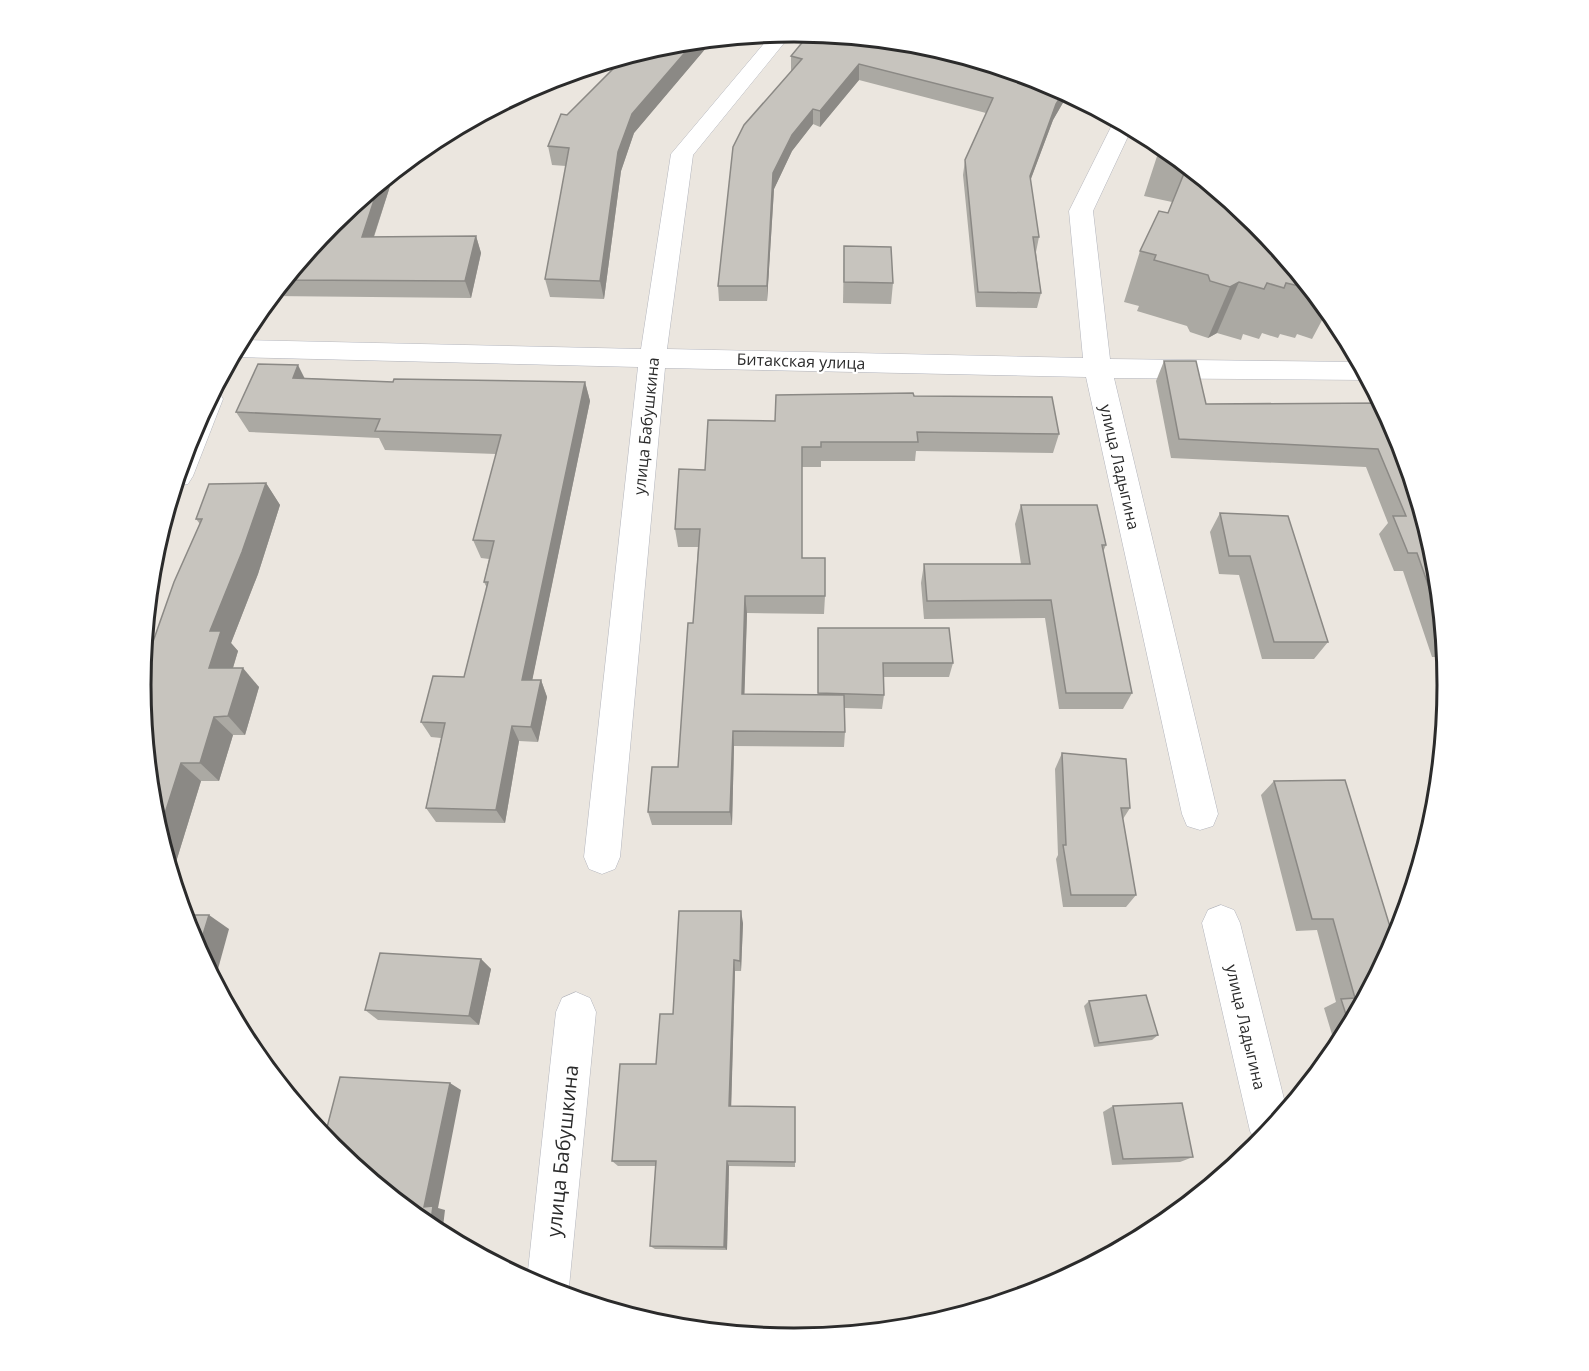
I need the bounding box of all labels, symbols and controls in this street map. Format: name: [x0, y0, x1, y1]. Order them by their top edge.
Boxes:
street label: Битакская улица: [736, 348, 866, 374]
street label: улица Бабушкина: [628, 356, 664, 496]
street label: улица Ладыгина: [1095, 402, 1145, 532]
street label: улица Ладыгина: [1221, 962, 1271, 1092]
street label: улица Бабушкина: [540, 1064, 584, 1238]

